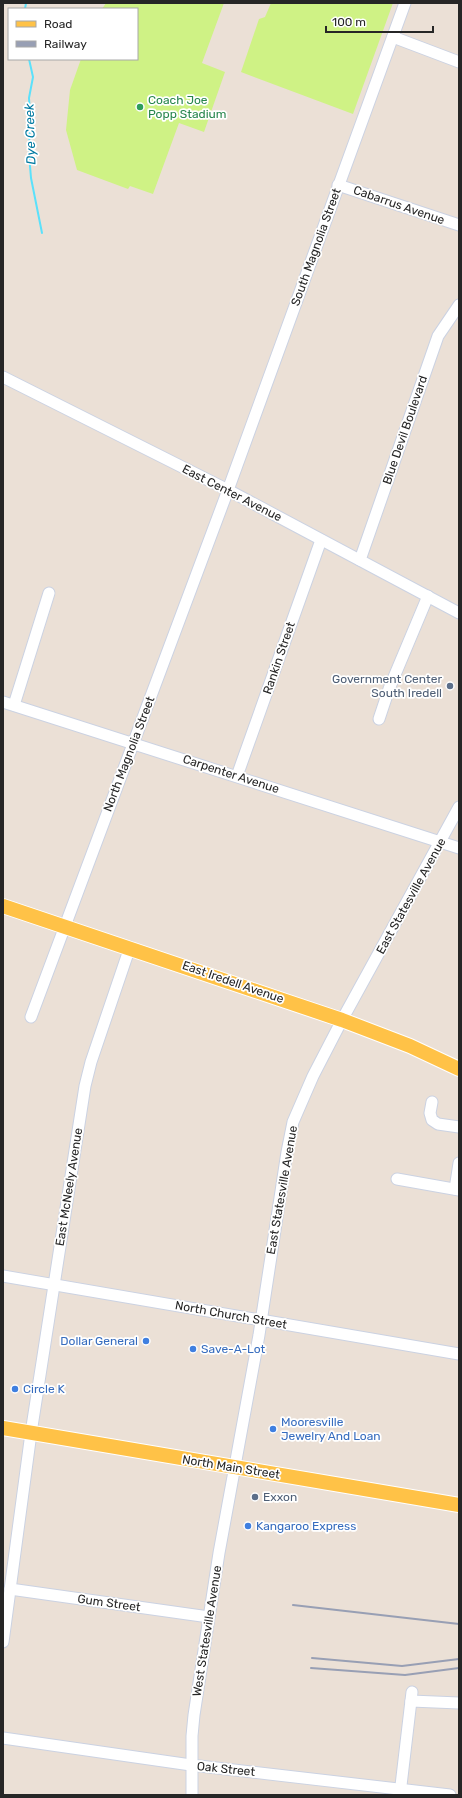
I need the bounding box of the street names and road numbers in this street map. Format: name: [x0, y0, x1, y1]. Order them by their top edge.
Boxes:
street label: Cabarrus Avenue: [352, 183, 447, 227]
street label: South Magnolia Street: [288, 186, 344, 308]
street label: Blue Devil Boulevard: [380, 374, 430, 486]
street label: East Center Avenue: [180, 462, 284, 524]
street label: Rankin Street: [260, 620, 298, 696]
street label: North Magnolia Street: [101, 694, 158, 814]
street label: Carpenter Avenue: [181, 752, 281, 796]
street label: East Statesville Avenue: [373, 835, 449, 956]
street label: East Iredell Avenue: [180, 958, 286, 1006]
street label: East Statesville Avenue: [264, 1124, 300, 1255]
street label: East McNeely Avenue: [53, 1127, 85, 1247]
street label: North Church Street: [174, 1298, 288, 1332]
street label: North Main Street: [181, 1452, 281, 1482]
street label: West Statesville Avenue: [190, 1564, 224, 1698]
street label: Gum Street: [76, 1592, 142, 1614]
street label: Oak Street: [196, 1759, 256, 1779]

